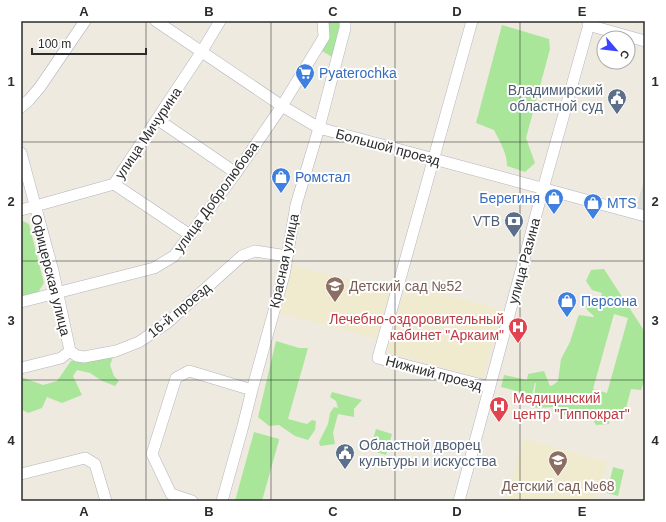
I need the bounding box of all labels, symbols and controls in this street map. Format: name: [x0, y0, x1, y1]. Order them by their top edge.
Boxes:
text: A: [79, 4, 89, 19]
text: B: [204, 4, 214, 19]
text: C: [328, 4, 338, 19]
text: D: [452, 4, 462, 19]
text: E: [578, 4, 587, 19]
scale bar: [32, 30, 146, 56]
north arrow: [596, 30, 636, 70]
text: 100 m: [38, 37, 71, 51]
text: С: [618, 48, 632, 61]
supermarket icon: Pyaterochka: [294, 62, 316, 90]
place label: Pyaterochka: [319, 65, 397, 81]
text: 1: [7, 74, 15, 89]
text: 1: [651, 74, 659, 89]
place label: Владимирский областной суд: [508, 82, 603, 114]
street label: улица Мичурина: [111, 84, 185, 182]
public building icon: Владимирский областной суд: [606, 87, 628, 115]
street label: Большой проезд: [334, 125, 442, 169]
street label: улица Добролюбова: [171, 138, 262, 255]
shop icon: Ромстал: [270, 166, 292, 194]
place label: Ромстал: [295, 169, 350, 185]
shop icon: Берегиня: [543, 187, 565, 215]
place label: Берегиня: [479, 190, 540, 206]
shop icon: MTS: [582, 192, 604, 220]
text: 2: [7, 194, 15, 209]
text: 2: [651, 194, 659, 209]
place label: MTS: [607, 195, 637, 211]
bank icon: VTB: [503, 210, 525, 238]
street label: Офицерская улица: [28, 212, 74, 338]
street label: Красная улица: [266, 212, 302, 310]
place label: VTB: [473, 213, 500, 229]
street label: улица Разина: [505, 216, 543, 306]
school or university icon: Детский сад №52: [324, 275, 346, 303]
place label: Детский сад №52: [349, 278, 462, 294]
street label: 16-й проезд: [144, 279, 214, 341]
shop icon: Персона: [556, 290, 578, 318]
place label: Персона: [581, 293, 637, 309]
place label: Лечебно-оздоровительный кабинет "Аркаим": [329, 311, 504, 343]
text: 3: [7, 313, 15, 328]
text: 3: [651, 313, 659, 328]
hospital icon: Лечебно-оздоровительный кабинет "Аркаим": [507, 316, 529, 344]
street label: Нижний проезд: [384, 352, 484, 394]
place label: Медицинский центр "Гиппократ": [513, 390, 630, 422]
hospital icon: Медицинский центр "Гиппократ": [488, 395, 510, 423]
text: 4: [7, 433, 15, 448]
text: 4: [651, 433, 659, 448]
place label: Областной дворец культуры и искусства: [359, 437, 497, 469]
public building icon: Областной дворец культуры и искусства: [334, 442, 356, 470]
school or university icon: Детский сад №68: [547, 449, 569, 477]
place label: Детский сад №68: [501, 478, 615, 494]
text: A: [79, 504, 89, 519]
text: B: [204, 504, 214, 519]
text: C: [328, 504, 338, 519]
text: D: [452, 504, 462, 519]
text: E: [578, 504, 587, 519]

